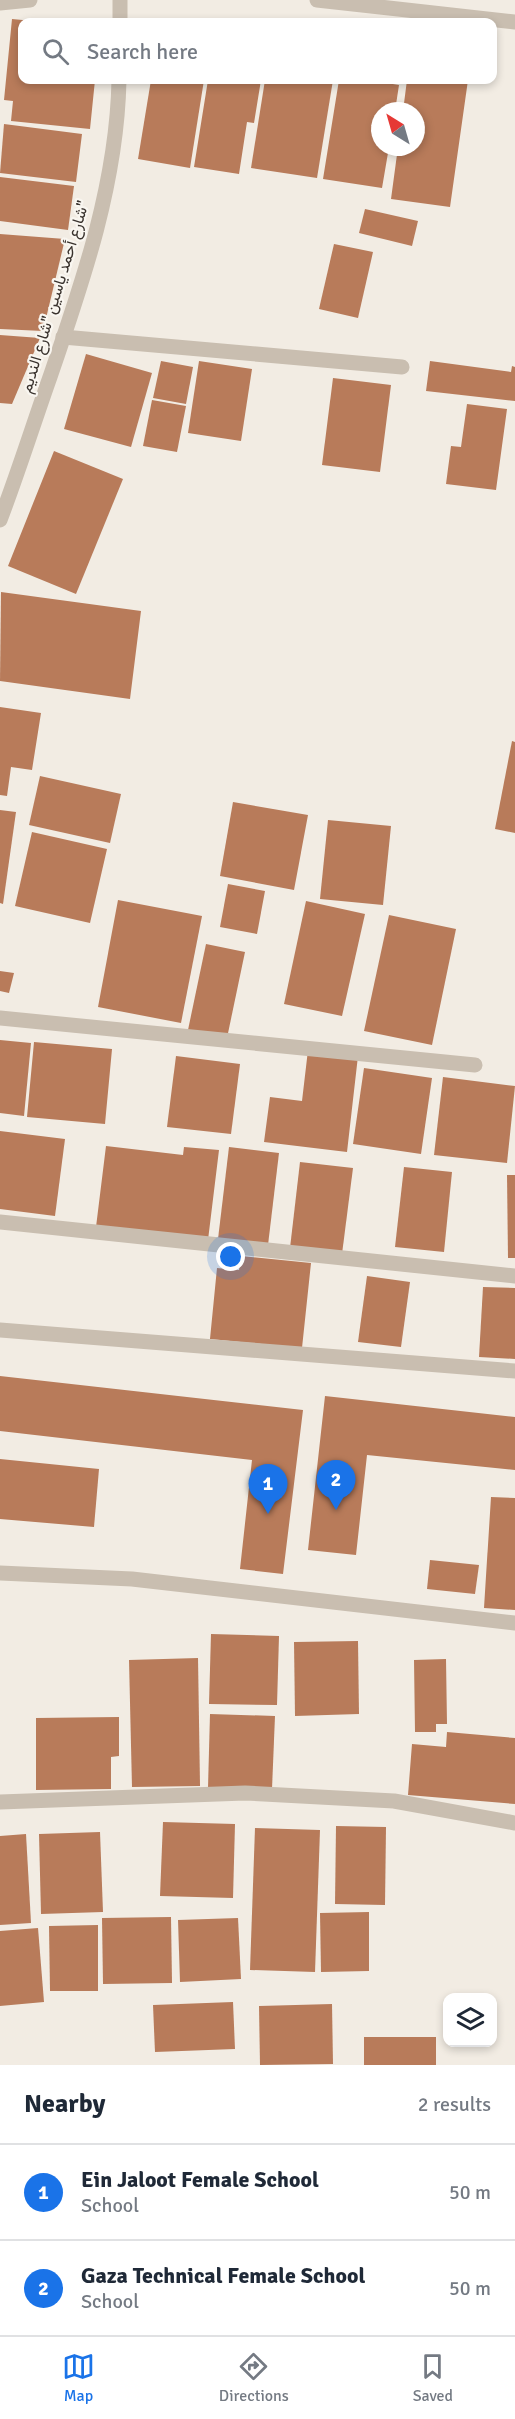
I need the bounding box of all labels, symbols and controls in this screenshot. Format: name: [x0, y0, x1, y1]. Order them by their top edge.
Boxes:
search box: [18, 18, 497, 84]
icon: search: [39, 35, 72, 68]
text: Search here: [87, 38, 198, 65]
north arrow: [371, 102, 425, 156]
street label: شارع أحمد ياسين "شارع النديم": [16, 198, 95, 396]
your location: [216, 1242, 245, 1271]
pin: 2: [316, 1460, 356, 1510]
pin: 1: [248, 1464, 288, 1514]
map controls: [443, 1993, 497, 2047]
button: layers: [443, 1993, 497, 2047]
text: Nearby: [24, 2088, 105, 2120]
text: 2 results: [418, 2092, 491, 2117]
text: Ein Jaloot Female School: [81, 2166, 319, 2193]
text: 1: [38, 2180, 49, 2205]
text: 50 m: [449, 2180, 491, 2205]
text: School: [81, 2193, 139, 2218]
text: Gaza Technical Female School: [81, 2262, 365, 2289]
text: 2: [38, 2276, 49, 2301]
text: 50 m: [449, 2276, 491, 2301]
text: School: [81, 2289, 139, 2314]
tab: Map: [62, 2350, 95, 2406]
tab: Directions: [219, 2350, 289, 2406]
tab: Saved: [413, 2350, 453, 2406]

